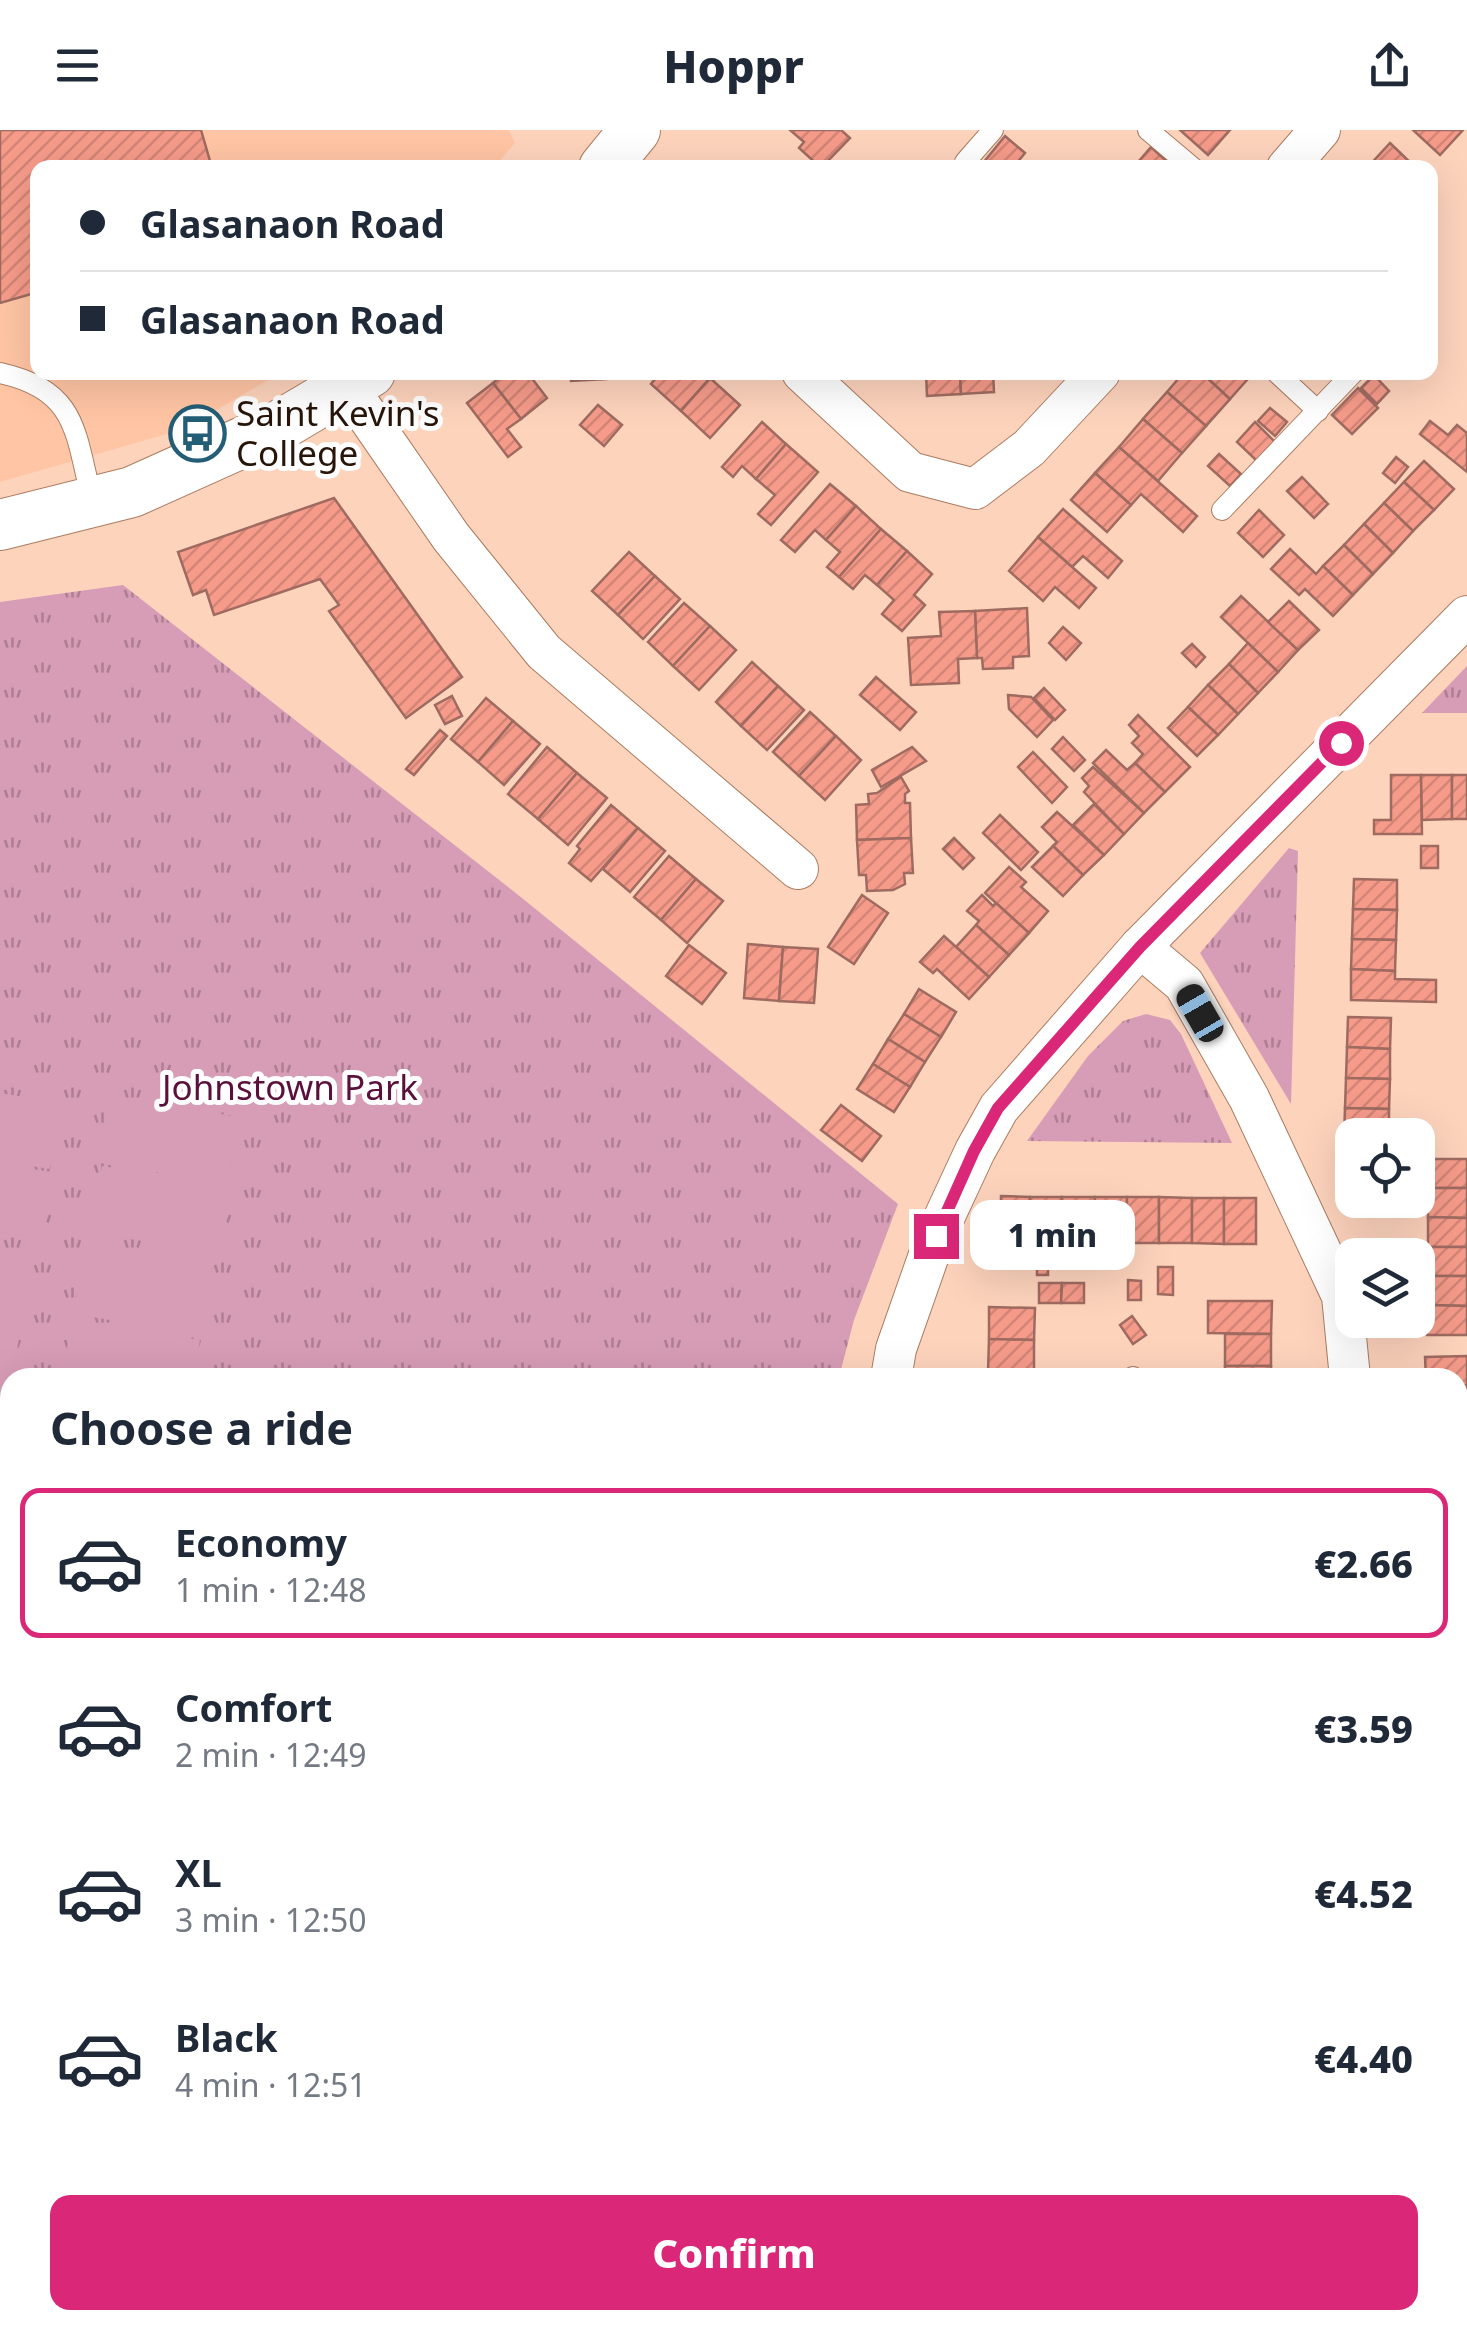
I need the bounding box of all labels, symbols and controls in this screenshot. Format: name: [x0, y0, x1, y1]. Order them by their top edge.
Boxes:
text: Hoppr: [663, 35, 804, 96]
icon: menu: [50, 38, 105, 93]
icon: share: [1362, 38, 1417, 93]
text: Glasanaon Road: [140, 197, 445, 249]
text: Glasanaon Road: [140, 293, 445, 345]
place label: Saint Kevin's College: [236, 389, 440, 476]
bus stop icon: Saint Kevin's College: [167, 404, 227, 464]
route start: [1319, 721, 1364, 766]
car: [1172, 980, 1228, 1046]
park label: Johnstown Park: [159, 1063, 418, 1110]
map controls: [1335, 1118, 1435, 1338]
button: locate: [1335, 1118, 1435, 1218]
callout: 1 min: [971, 1201, 1136, 1271]
text: 1 min: [1008, 1213, 1097, 1256]
route end: [914, 1214, 959, 1259]
button: layers: [1335, 1238, 1435, 1338]
text: Choose a ride: [50, 1397, 353, 1458]
text: Economy: [175, 1516, 347, 1568]
icon: car: [55, 1518, 145, 1608]
text: €2.66: [1314, 1537, 1413, 1589]
text: 1 min · 12:48: [175, 1568, 367, 1611]
text: Comfort: [175, 1681, 332, 1733]
icon: car: [55, 1683, 145, 1773]
text: €3.59: [1314, 1702, 1413, 1754]
text: 2 min · 12:49: [175, 1733, 367, 1776]
text: XL: [175, 1846, 222, 1898]
icon: car: [55, 1848, 145, 1938]
text: €4.52: [1314, 1867, 1413, 1919]
text: 3 min · 12:50: [175, 1898, 367, 1941]
text: Black: [175, 2011, 278, 2063]
icon: car: [55, 2013, 145, 2103]
text: €4.40: [1314, 2032, 1413, 2084]
text: 4 min · 12:51: [175, 2063, 367, 2106]
button: Confirm: [50, 2195, 1418, 2310]

